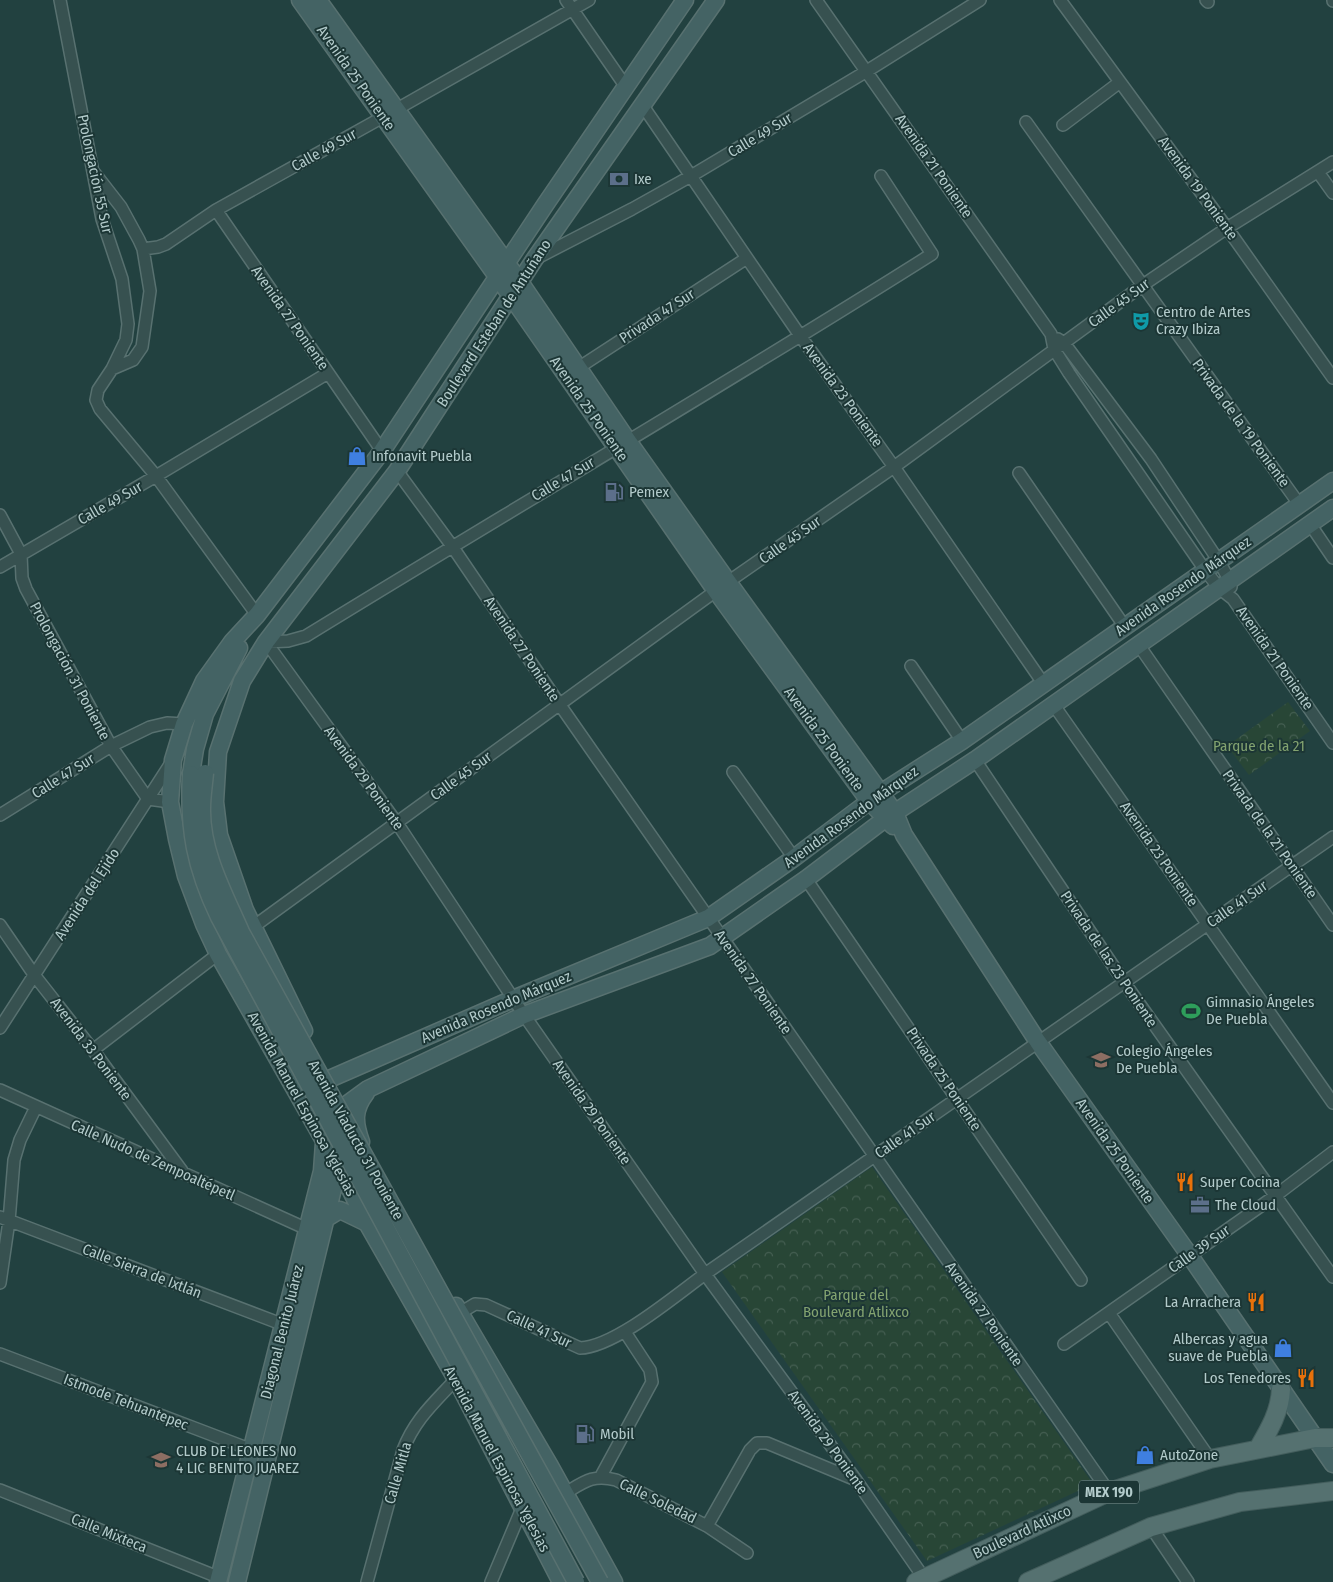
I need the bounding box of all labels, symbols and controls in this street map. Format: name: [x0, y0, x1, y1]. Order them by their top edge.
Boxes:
street label: Avenida 25 Poniente: [313, 22, 399, 134]
street label: Calle 49 Sur: [725, 108, 796, 161]
street label: Avenida 21 Poniente: [891, 111, 977, 221]
street label: Prolongación 55 Sur: [74, 113, 117, 236]
street label: Calle 49 Sur: [288, 124, 360, 175]
street label: Avenida 19 Poniente: [1154, 133, 1242, 243]
bank icon: Ixe: [608, 168, 630, 190]
place label: Ixe: [634, 170, 652, 188]
street label: Boulevard Esteban de Antuñano: [433, 236, 555, 410]
street label: Avenida 27 Poniente: [247, 262, 333, 374]
street label: Calle 45 Sur: [1085, 274, 1154, 331]
street label: Privada 47 Sur: [616, 285, 699, 347]
place label: Centro de Artes Crazy Ibiza: [1156, 303, 1250, 338]
theatre icon: Centro de Artes Crazy Ibiza: [1130, 310, 1152, 332]
street label: Avenida 23 Poniente: [799, 340, 887, 450]
street label: Avenida 25 Poniente: [546, 353, 632, 465]
street label: Privada de la 19 Poniente: [1188, 355, 1294, 491]
shop icon: Infonavit Puebla: [346, 445, 368, 467]
place label: Infonavit Puebla: [372, 447, 472, 465]
street label: Calle 47 Sur: [528, 453, 599, 505]
street label: Calle 49 Sur: [74, 477, 146, 529]
fuel station icon: Pemex: [603, 481, 625, 503]
place label: Pemex: [629, 483, 670, 501]
street label: Calle 45 Sur: [756, 512, 825, 568]
street label: Avenida Rosendo Márquez: [1112, 532, 1254, 640]
street label: Avenida 27 Poniente: [480, 593, 564, 705]
street label: Prolongación 31 Poniente: [26, 599, 114, 743]
street label: Avenida 21 Poniente: [1232, 603, 1318, 713]
street label: Avenida 25 Poniente: [780, 684, 868, 794]
street label: Avenida 29 Poniente: [320, 722, 408, 834]
park label: Parque de la 21: [1213, 737, 1305, 755]
street label: Calle 45 Sur: [427, 747, 496, 804]
street label: Calle 47 Sur: [28, 749, 98, 802]
street label: Avenida Rosendo Márquez: [780, 762, 922, 872]
street label: Privada de la 21 Poniente: [1219, 766, 1321, 902]
street label: Avenida 23 Poniente: [1116, 798, 1202, 910]
street label: Avenida del Ejido: [51, 845, 123, 943]
street label: Calle 41 Sur: [1203, 876, 1271, 931]
street label: Privada de las 23 Poniente: [1057, 887, 1161, 1031]
street label: Avenida 27 Poniente: [710, 926, 796, 1038]
street label: Avenida Rosendo Márquez: [418, 967, 574, 1047]
place label: Gimnasio Ángeles De Puebla: [1206, 993, 1314, 1028]
street label: Avenida 33 Poniente: [47, 994, 135, 1104]
sports icon: Gimnasio Ángeles De Puebla: [1180, 1000, 1202, 1022]
street label: Avenida Manuel Espinosa Yglesias: [244, 1009, 360, 1199]
street label: Privada 25 Poniente: [903, 1024, 985, 1134]
place label: Colegio Ángeles De Puebla: [1116, 1042, 1212, 1077]
school or university icon: Colegio Ángeles De Puebla: [1090, 1049, 1112, 1071]
street label: Avenida 29 Poniente: [549, 1056, 635, 1168]
street label: Avenida Viaducto 31 Poniente: [305, 1057, 407, 1223]
street label: Avenida 25 Poniente: [1072, 1095, 1158, 1207]
street label: Calle 41 Sur: [871, 1107, 939, 1162]
street label: Calle Nudo de Zempoaltépetl: [68, 1116, 238, 1204]
restaurant icon: Super Cocina: [1174, 1171, 1196, 1193]
place label: Super Cocina: [1200, 1173, 1280, 1191]
office icon: The Cloud: [1189, 1194, 1211, 1216]
place label: The Cloud: [1215, 1196, 1276, 1214]
street label: Calle 39 Sur: [1165, 1221, 1234, 1277]
street label: Calle Sierra de Ixtlán: [80, 1240, 204, 1302]
street label: Avenida 27 Poniente: [941, 1258, 1027, 1370]
street label: Diagonal Benito Juárez: [257, 1263, 307, 1401]
park label: Parque del Boulevard Atlixco: [803, 1286, 909, 1321]
restaurant icon: La Arrachera: [1245, 1291, 1267, 1313]
place label: La Arrachera: [1164, 1293, 1241, 1311]
street label: Calle 41 Sur: [504, 1306, 575, 1352]
place label: Albercas y agua suave de Puebla: [1168, 1330, 1268, 1365]
shop icon: Albercas y agua suave de Puebla: [1272, 1337, 1294, 1359]
street label: Avenida Manuel Espinosa Yglesias: [440, 1363, 554, 1555]
restaurant icon: Los Tenedores: [1295, 1367, 1317, 1389]
place label: Los Tenedores: [1203, 1369, 1291, 1387]
street label: Istmode Tehuantepec: [61, 1370, 191, 1434]
street label: Avenida 29 Poniente: [784, 1386, 872, 1498]
fuel station icon: Mobil: [574, 1423, 596, 1445]
place label: Mobil: [600, 1425, 634, 1443]
street label: Calle Mitla: [381, 1440, 415, 1506]
place label: CLUB DE LEONES N0 4 LIC BENITO JUAREZ: [176, 1442, 299, 1477]
shop icon: AutoZone: [1134, 1444, 1156, 1466]
place label: AutoZone: [1160, 1446, 1218, 1464]
school or university icon: CLUB DE LEONES N0 4 LIC BENITO JUAREZ: [150, 1449, 172, 1471]
street label: Calle Soledad: [617, 1475, 699, 1527]
road number: MEX 190: [1079, 1480, 1139, 1504]
street label: Boulevard Atlixco: [970, 1501, 1074, 1563]
street label: Calle Mixteca: [68, 1510, 150, 1556]

